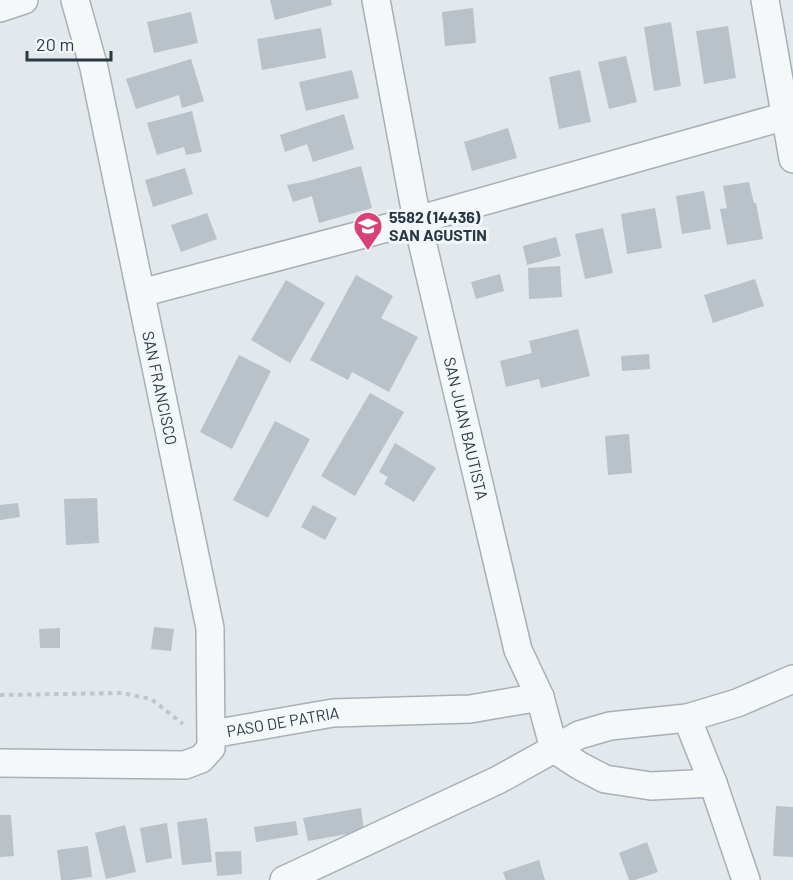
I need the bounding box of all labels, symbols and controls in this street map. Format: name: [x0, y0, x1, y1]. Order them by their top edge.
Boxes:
scale bar: [27, 24, 111, 62]
text: 20 m: [36, 33, 74, 55]
place label: 5582 (14436) SAN AGUSTIN: [389, 207, 487, 244]
school or university icon: 5582 (14436) SAN AGUSTIN: [352, 210, 384, 252]
street label: SAN FRANCISCO: [139, 329, 182, 447]
street label: SAN JUAN BAUTISTA: [441, 355, 493, 502]
street label: PASO DE PATRIA: [225, 703, 340, 740]

